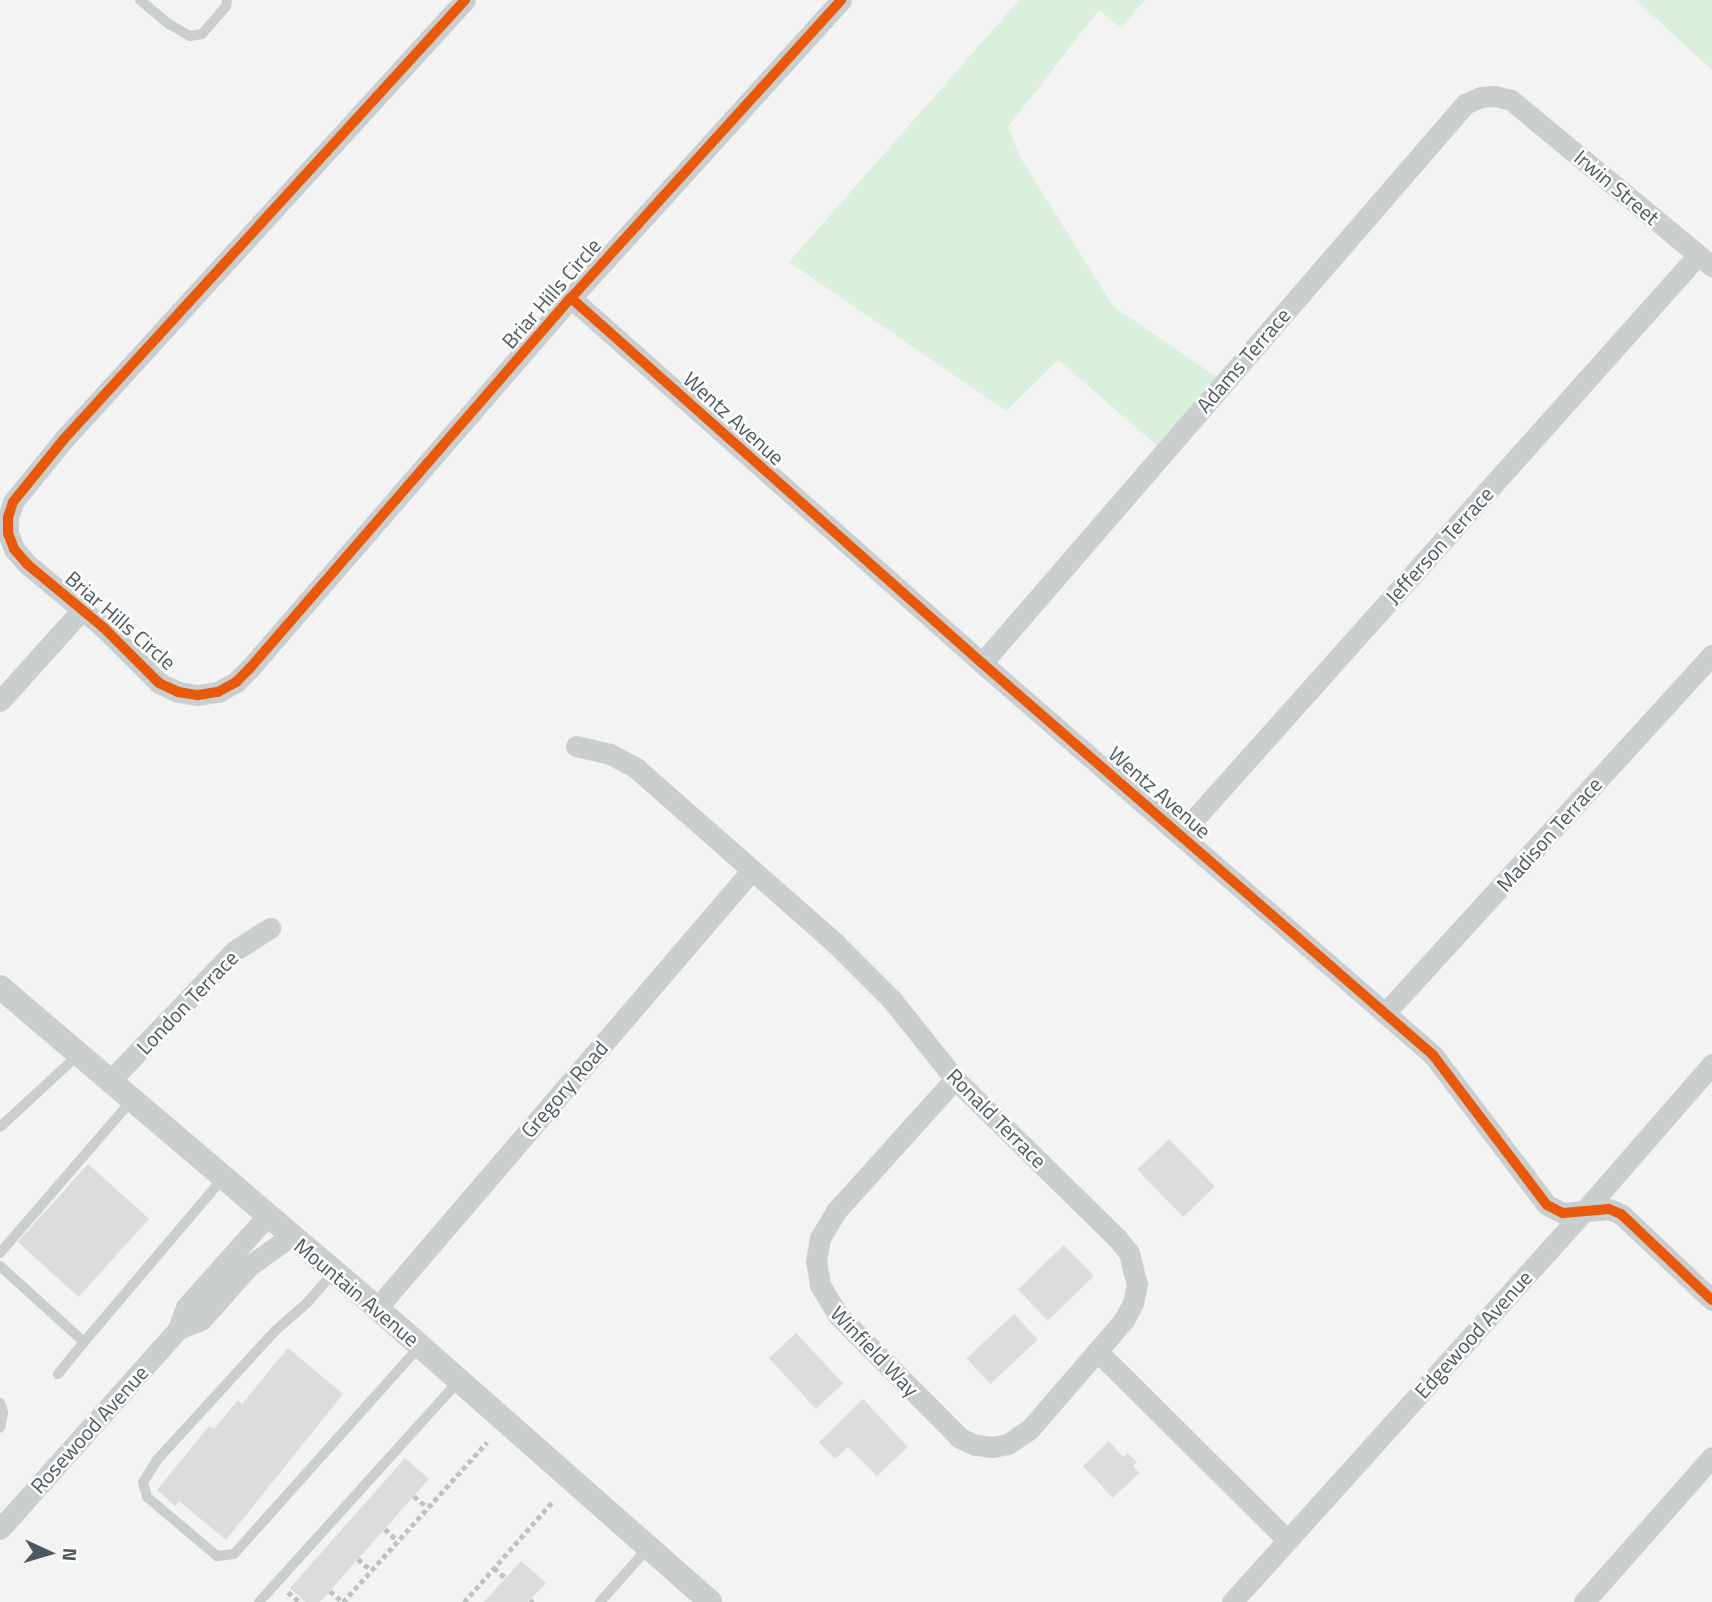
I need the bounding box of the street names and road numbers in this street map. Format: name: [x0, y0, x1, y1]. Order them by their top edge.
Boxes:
street label: Irwin Street: [1569, 144, 1665, 230]
street label: Briar Hills Circle: [496, 233, 606, 353]
street label: Adams Terrace: [1191, 303, 1295, 417]
street label: Wentz Avenue: [678, 366, 790, 470]
street label: Jefferson Terrace: [1380, 481, 1498, 609]
street label: Briar Hills Circle: [61, 565, 181, 675]
street label: Wentz Avenue: [1104, 741, 1216, 843]
street label: Madison Terrace: [1491, 772, 1607, 896]
street label: London Terrace: [131, 945, 243, 1059]
street label: Gregory Road: [515, 1035, 613, 1143]
street label: Ronald Terrace: [942, 1063, 1052, 1173]
street label: Mountain Avenue: [290, 1233, 424, 1351]
street label: Edgewood Avenue: [1409, 1265, 1537, 1403]
street label: Winfield Way: [826, 1301, 924, 1401]
street label: Rosewood Avenue: [25, 1360, 153, 1498]

